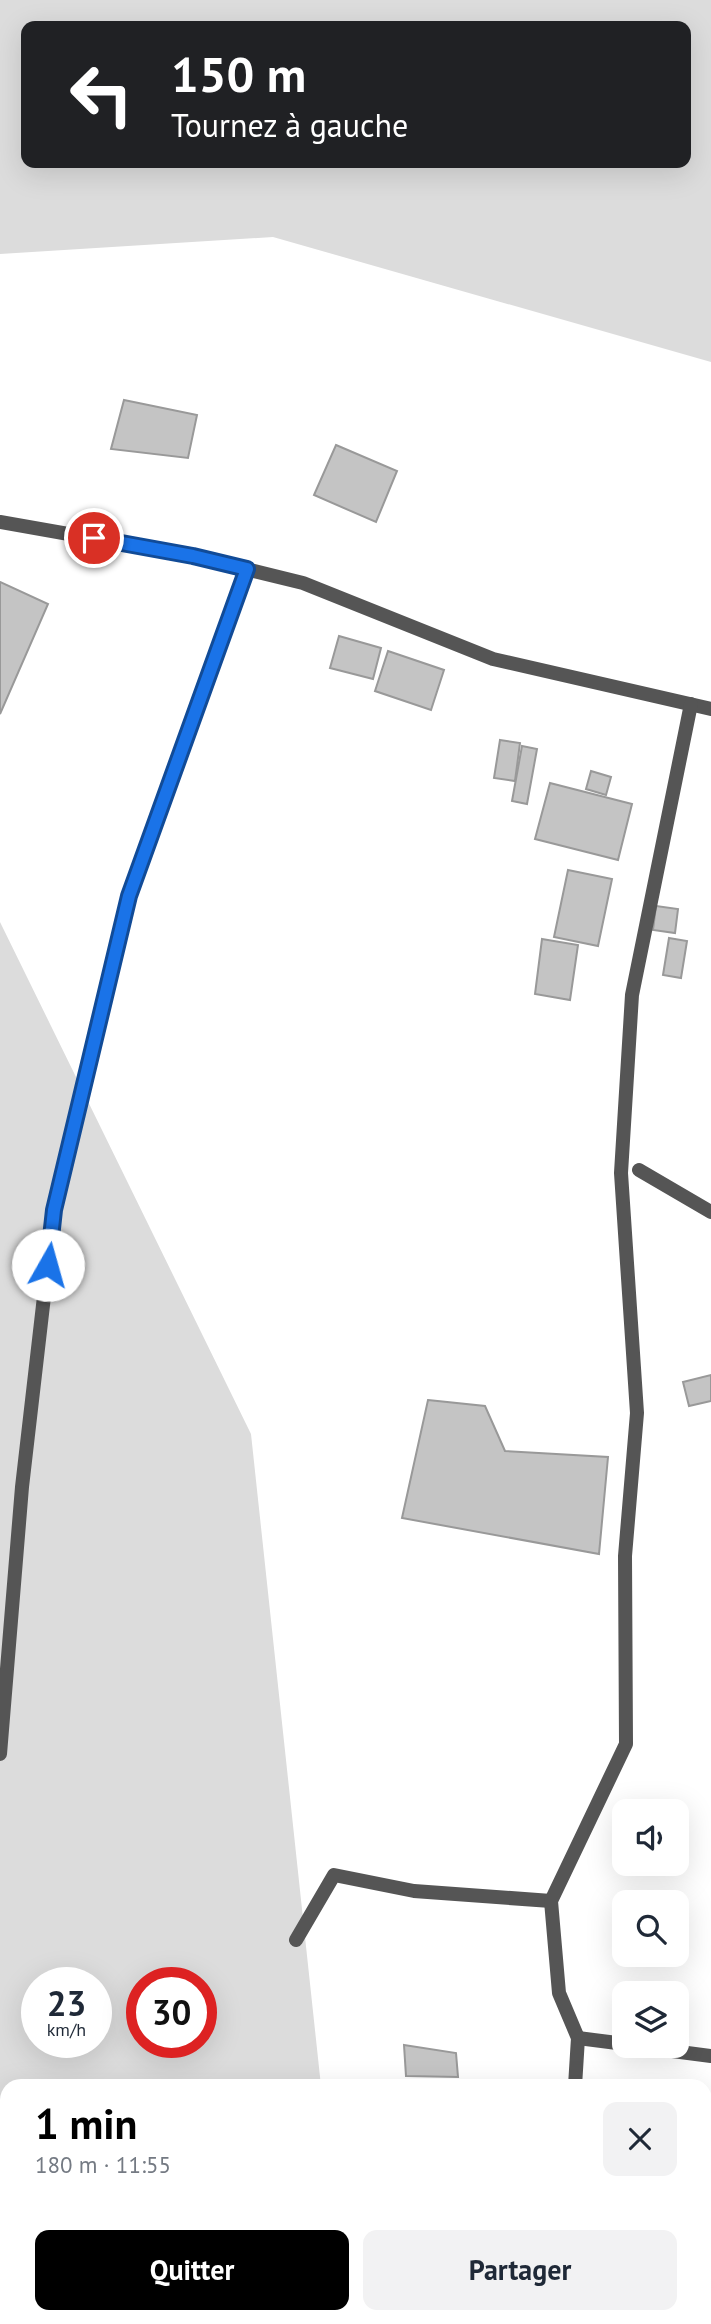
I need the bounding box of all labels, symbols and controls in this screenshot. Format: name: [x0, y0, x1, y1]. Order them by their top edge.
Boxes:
text: 150 m: [171, 42, 306, 106]
icon: left: [56, 49, 147, 140]
text: Tournez à gauche: [171, 104, 408, 146]
pin: [64, 508, 124, 568]
icon: arrive: [75, 519, 113, 557]
position arrow: [11, 1228, 85, 1302]
map controls: [612, 1799, 689, 2058]
button: sound: [612, 1799, 689, 1876]
button: search: [612, 1890, 689, 1967]
speed limit sign: 30: [126, 1967, 217, 2058]
text: 23: [47, 1980, 86, 2026]
button: layers: [612, 1981, 689, 2058]
text: km/h: [47, 2018, 86, 2041]
text: 1 min: [35, 2096, 137, 2151]
button: close: [603, 2102, 677, 2176]
text: 180 m · 11:55: [35, 2150, 171, 2179]
button: Quitter: [35, 2230, 349, 2310]
button: Partager: [363, 2230, 677, 2310]

